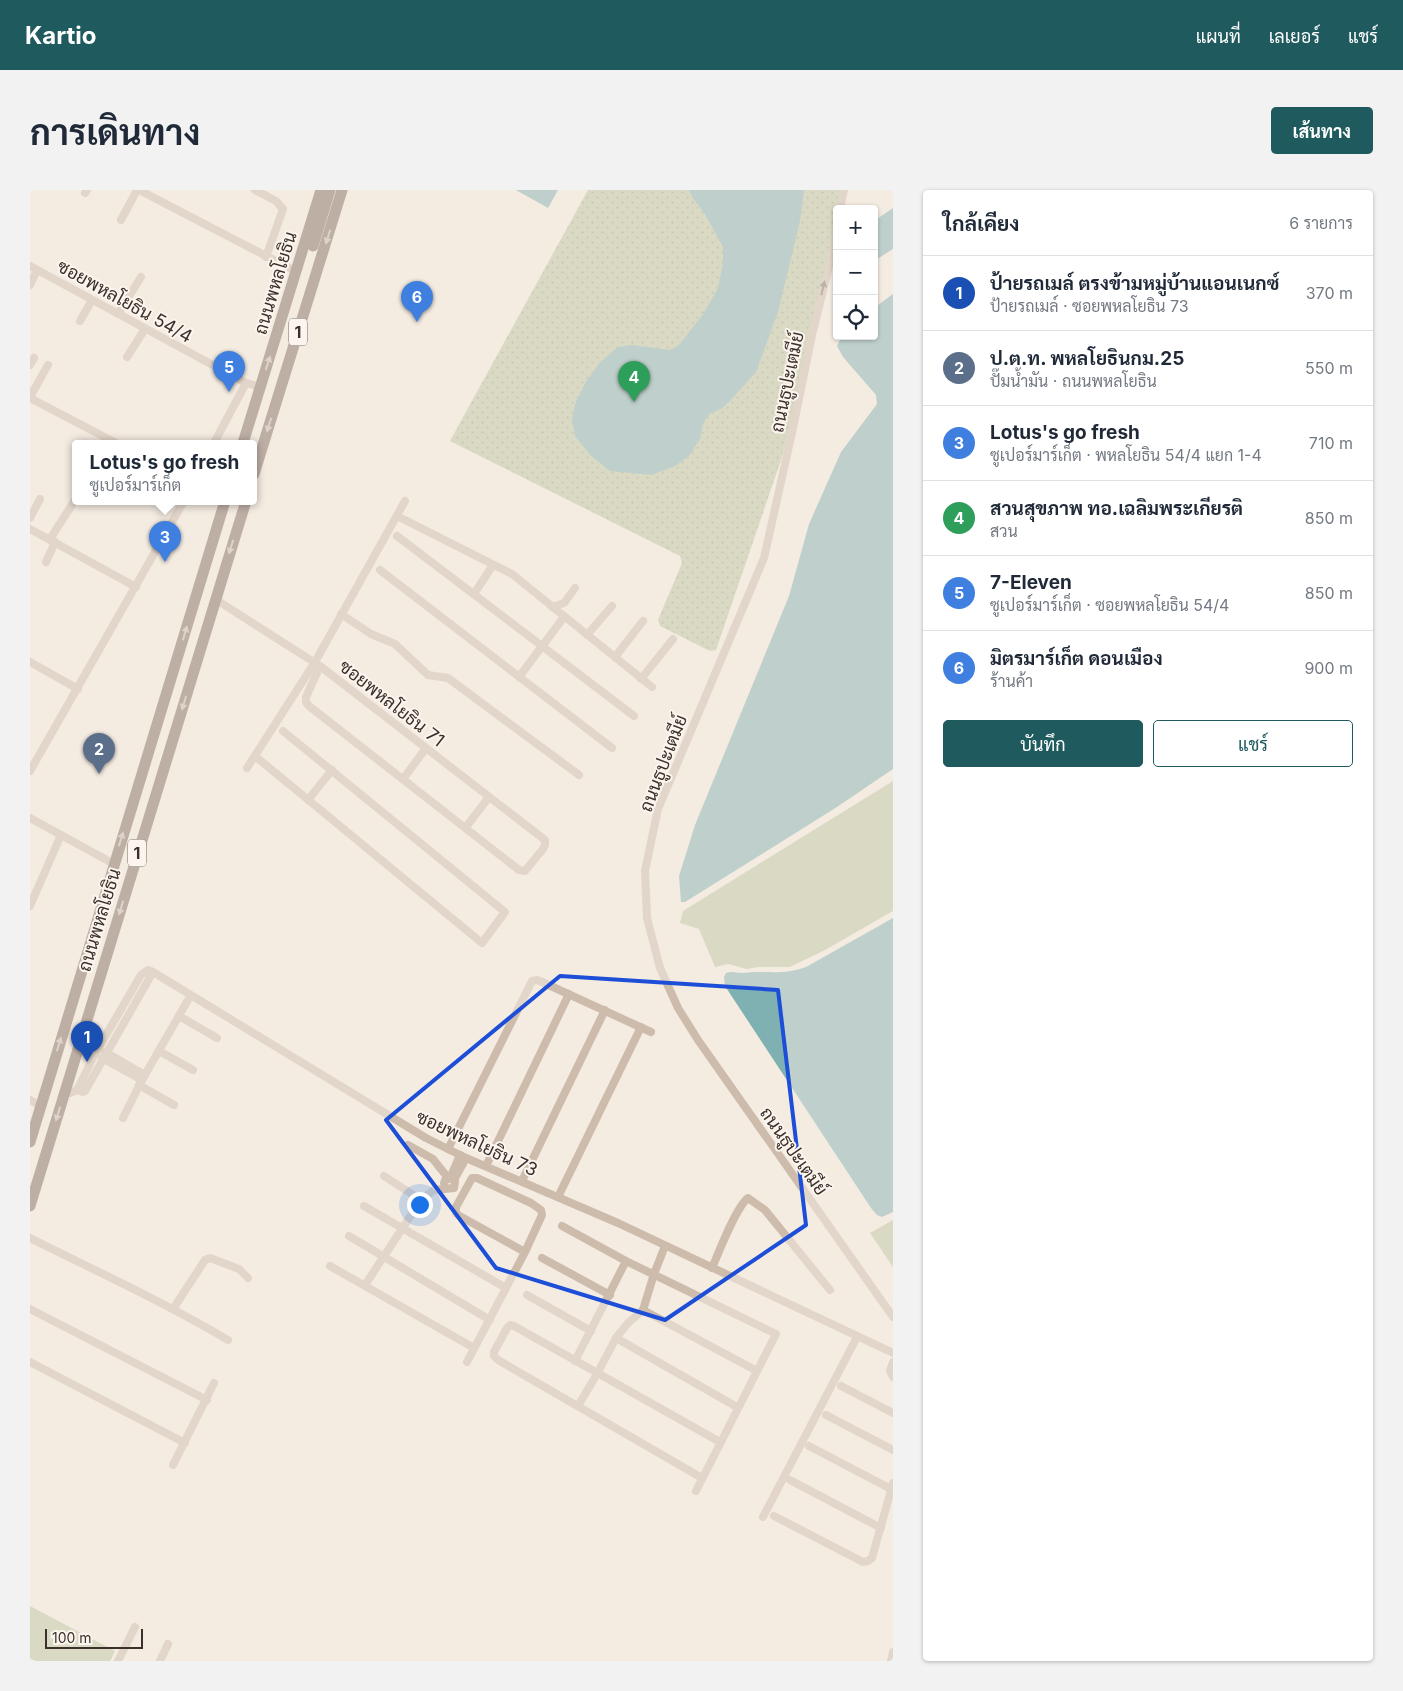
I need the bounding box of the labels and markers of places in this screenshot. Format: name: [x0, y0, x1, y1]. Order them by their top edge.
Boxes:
pin: 6: [401, 281, 433, 322]
pin: 5: [213, 351, 245, 392]
pin: 4: [618, 361, 650, 402]
pin: 3: [149, 521, 181, 562]
pin: 2: [83, 733, 115, 774]
pin: 1: [71, 1021, 103, 1062]

